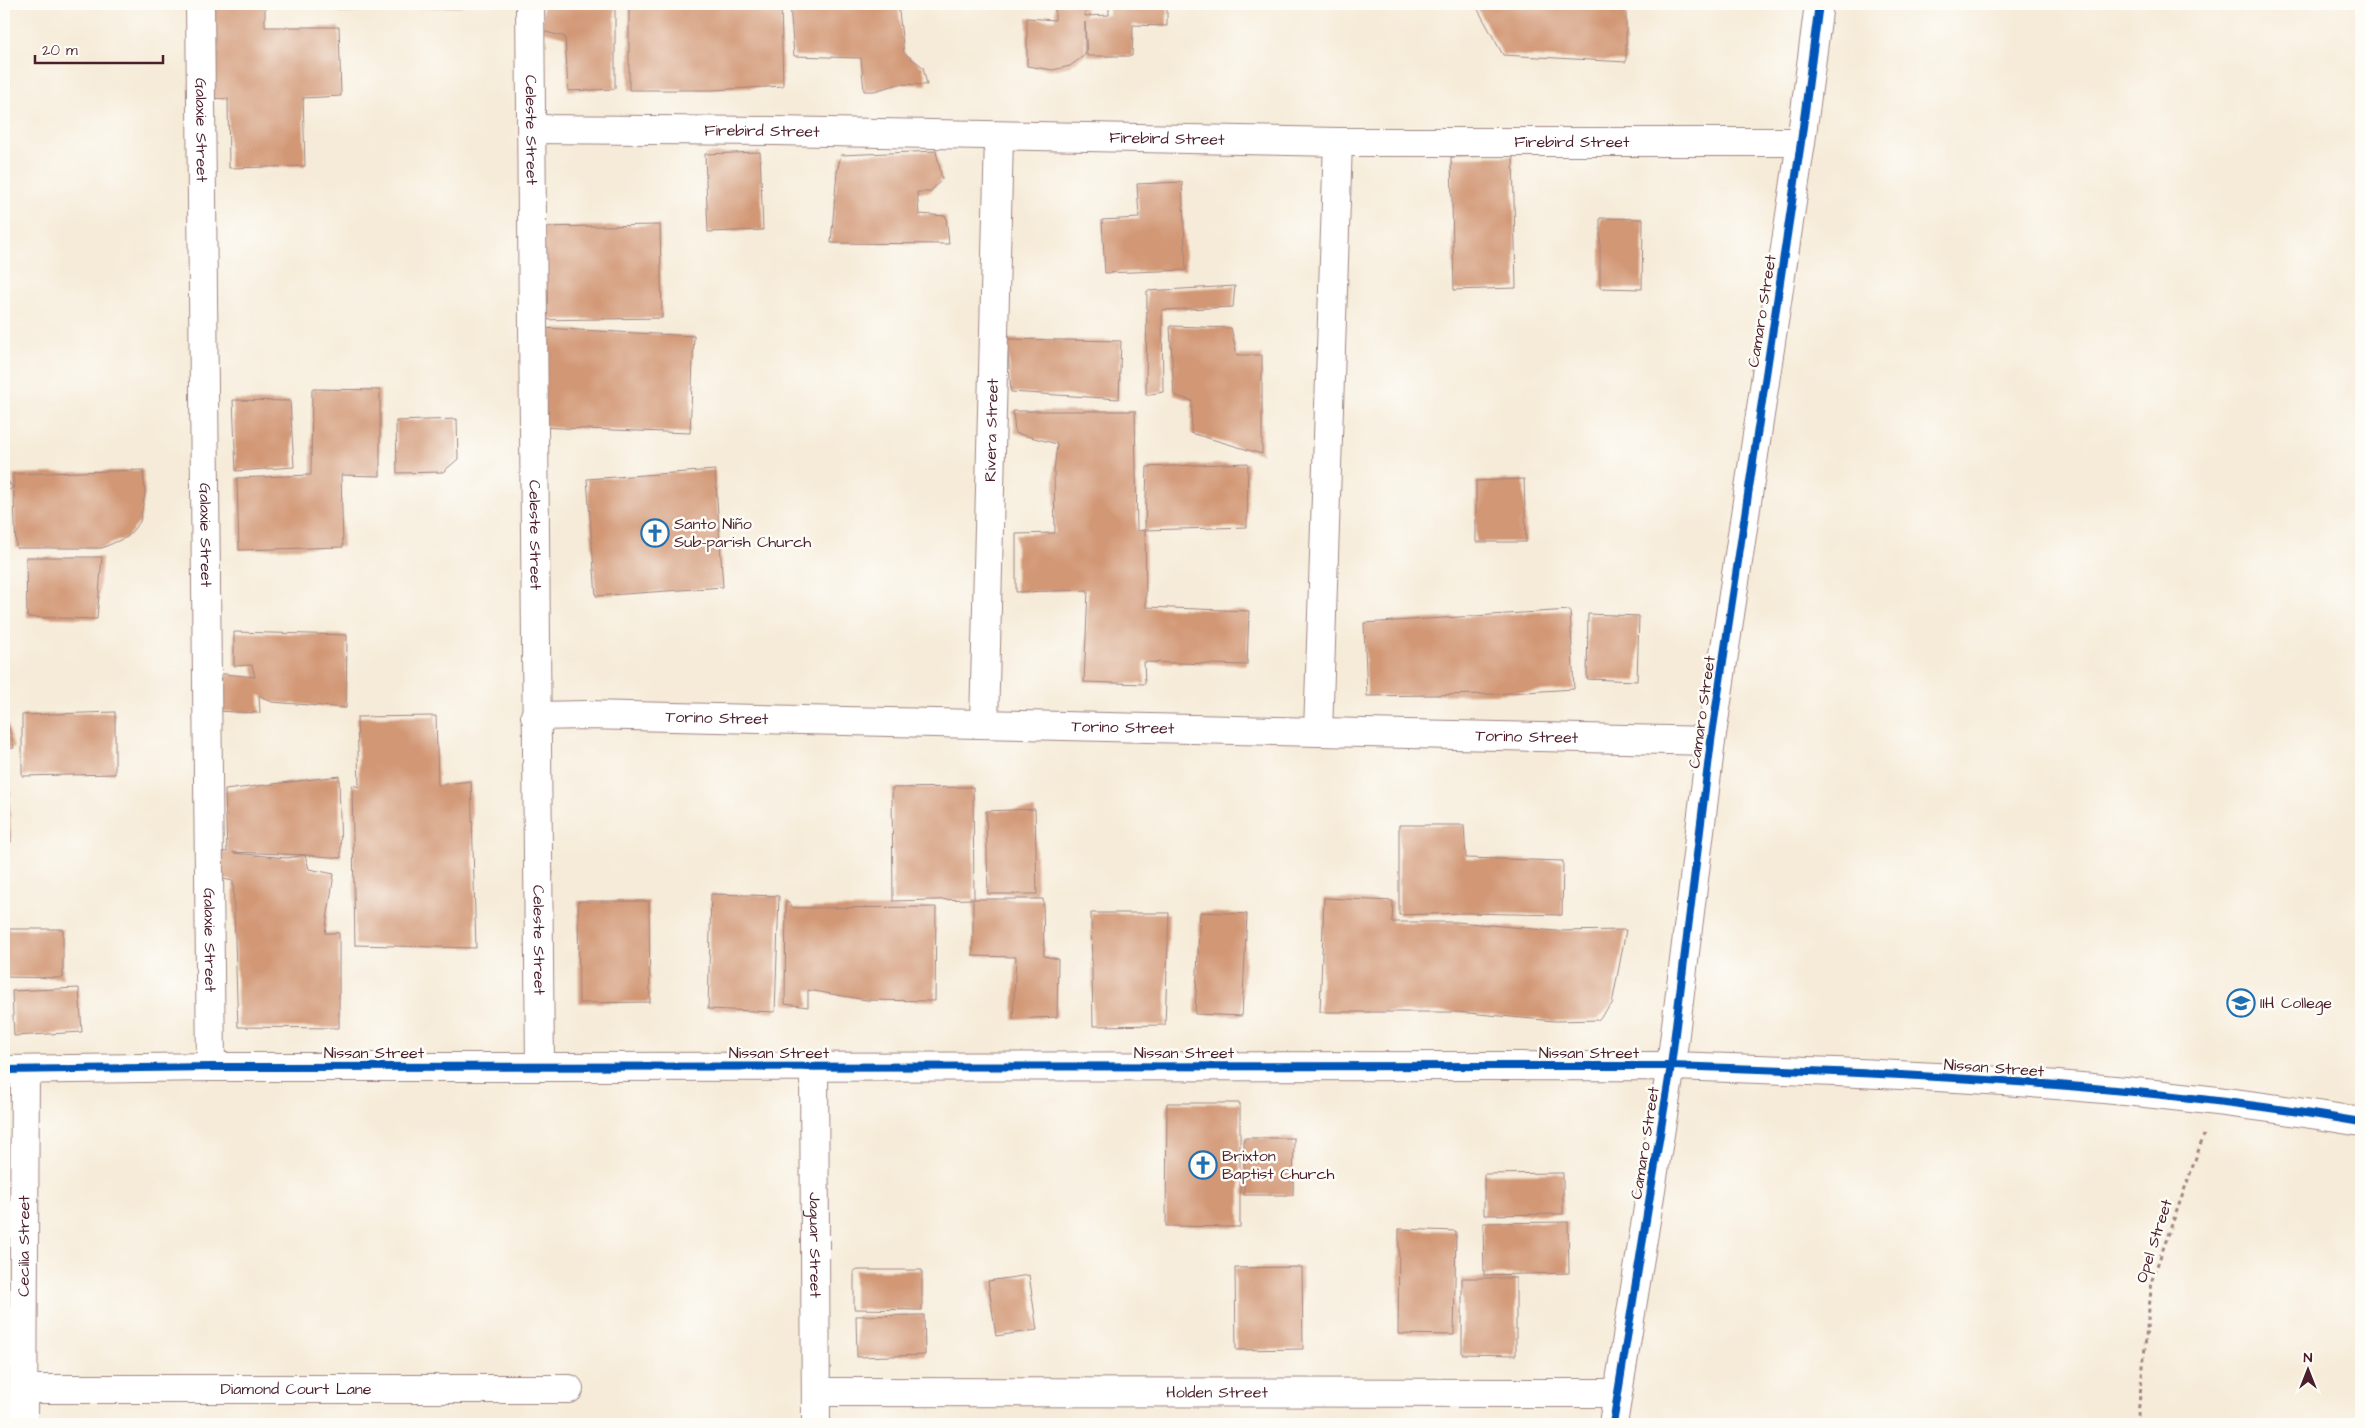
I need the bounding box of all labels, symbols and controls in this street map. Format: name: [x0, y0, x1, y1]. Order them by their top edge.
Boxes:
scale bar: [35, 32, 162, 64]
text: 20 m: [42, 40, 78, 61]
street label: Celeste Street: [520, 75, 543, 186]
street label: Galaxie Street: [190, 78, 213, 183]
street label: Firebird Street: [704, 119, 820, 143]
street label: Firebird Street: [1109, 127, 1225, 151]
street label: Firebird Street: [1514, 131, 1630, 153]
street label: Camaro Street: [1742, 253, 1782, 369]
street label: Rivera Street: [979, 378, 1004, 482]
street label: Celeste Street: [523, 480, 547, 591]
street label: Galaxie Street: [194, 483, 217, 588]
place label: Santo Niño Sub-parish Church: [674, 513, 811, 553]
church icon: Santo Niño Sub-parish Church: [640, 518, 670, 548]
street label: Camaro Street: [1683, 654, 1721, 770]
street label: Torino Street: [665, 706, 769, 730]
street label: Torino Street: [1071, 715, 1175, 740]
street label: Torino Street: [1475, 725, 1579, 749]
street label: Celeste Street: [527, 885, 550, 996]
street label: Galaxie Street: [198, 888, 221, 993]
school or university icon: IIH College: [2226, 988, 2256, 1018]
place label: IIH College: [2260, 992, 2332, 1015]
street label: Nissan Street: [324, 1042, 425, 1064]
street label: Nissan Street: [729, 1042, 830, 1064]
street label: Nissan Street: [1134, 1042, 1235, 1064]
street label: Nissan Street: [1539, 1042, 1640, 1064]
street label: Nissan Street: [1943, 1054, 2045, 1083]
street label: Camaro Street: [1625, 1085, 1665, 1201]
place label: Brixton Baptist Church: [1222, 1145, 1335, 1185]
church icon: Brixton Baptist Church: [1188, 1150, 1218, 1180]
street label: Jaguar Street: [803, 1192, 826, 1298]
street label: Cecilia Street: [13, 1195, 35, 1297]
street label: Opel Street: [2130, 1196, 2178, 1286]
north arrow: [2282, 1346, 2332, 1396]
text: N: [2304, 1348, 2313, 1368]
street label: Diamond Court Lane: [220, 1378, 372, 1400]
street label: Holden Street: [1166, 1381, 1268, 1404]

